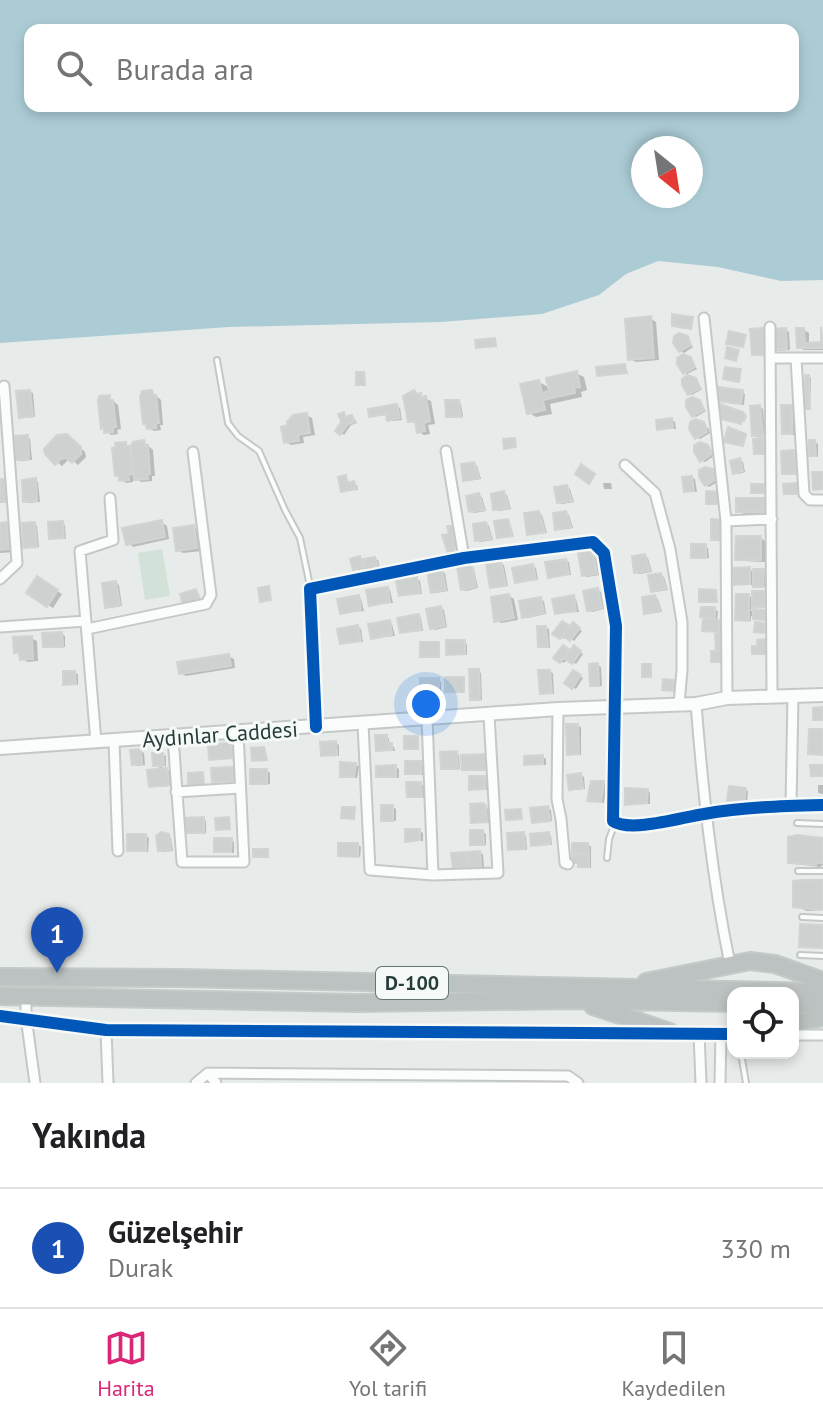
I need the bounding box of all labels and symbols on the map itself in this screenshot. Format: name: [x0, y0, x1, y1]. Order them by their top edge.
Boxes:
north arrow: [631, 136, 703, 208]
your location: [406, 684, 446, 724]
street label: Aydınlar Caddesi: [141, 715, 299, 753]
pin: 1: [31, 907, 83, 973]
road number: D-100: [376, 967, 448, 999]

